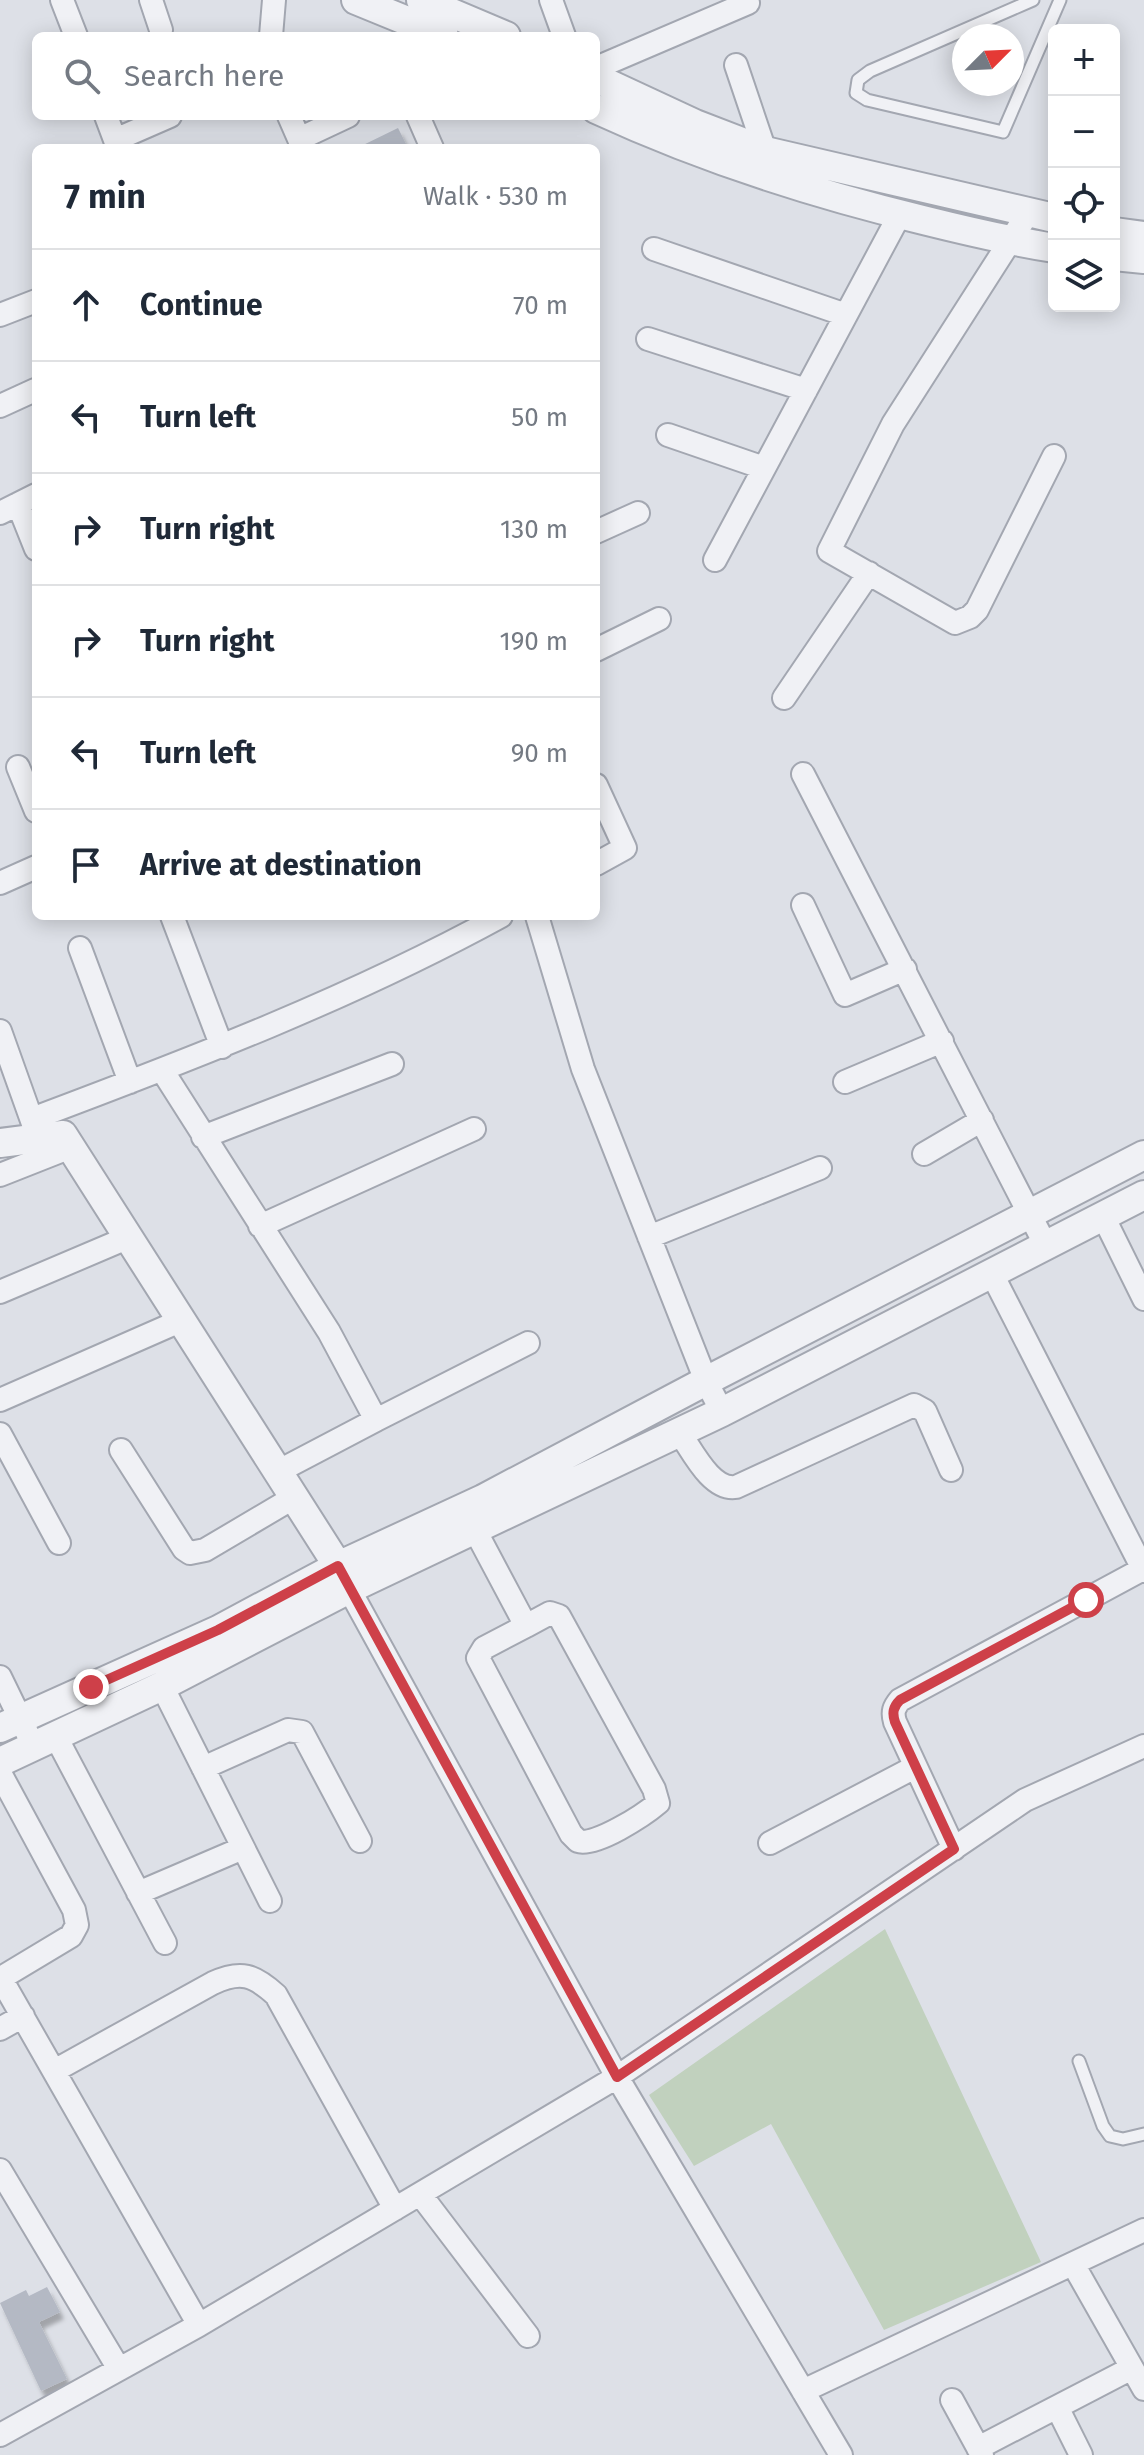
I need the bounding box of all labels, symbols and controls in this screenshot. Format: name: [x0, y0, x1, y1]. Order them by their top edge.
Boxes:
north arrow: [952, 24, 1024, 96]
map controls: [1048, 24, 1120, 312]
button: +: [1048, 24, 1120, 96]
search box: [32, 32, 600, 120]
icon: search: [60, 54, 104, 98]
text: Search here: [124, 58, 284, 94]
button: −: [1048, 96, 1120, 168]
button: locate: [1048, 168, 1120, 240]
text: 7 min: [64, 176, 146, 217]
text: Walk · 530 m: [423, 181, 568, 212]
button: layers: [1048, 240, 1120, 312]
icon: ahead: [64, 283, 108, 327]
text: Continue: [140, 287, 263, 323]
text: 70 m: [513, 290, 568, 321]
icon: left: [64, 395, 108, 439]
text: Turn left: [140, 399, 256, 435]
text: 50 m: [511, 402, 568, 433]
icon: right: [64, 507, 108, 551]
text: Turn right: [140, 511, 275, 547]
text: 130 m: [500, 514, 568, 545]
icon: right: [64, 619, 108, 663]
text: Turn right: [140, 623, 275, 659]
text: 190 m: [499, 626, 568, 657]
icon: left: [64, 731, 108, 775]
text: Turn left: [140, 735, 256, 771]
text: 90 m: [511, 738, 568, 769]
icon: arrive: [64, 843, 108, 887]
text: Arrive at destination: [140, 847, 422, 883]
route start: [1068, 1582, 1104, 1618]
route end: [73, 1669, 109, 1705]

